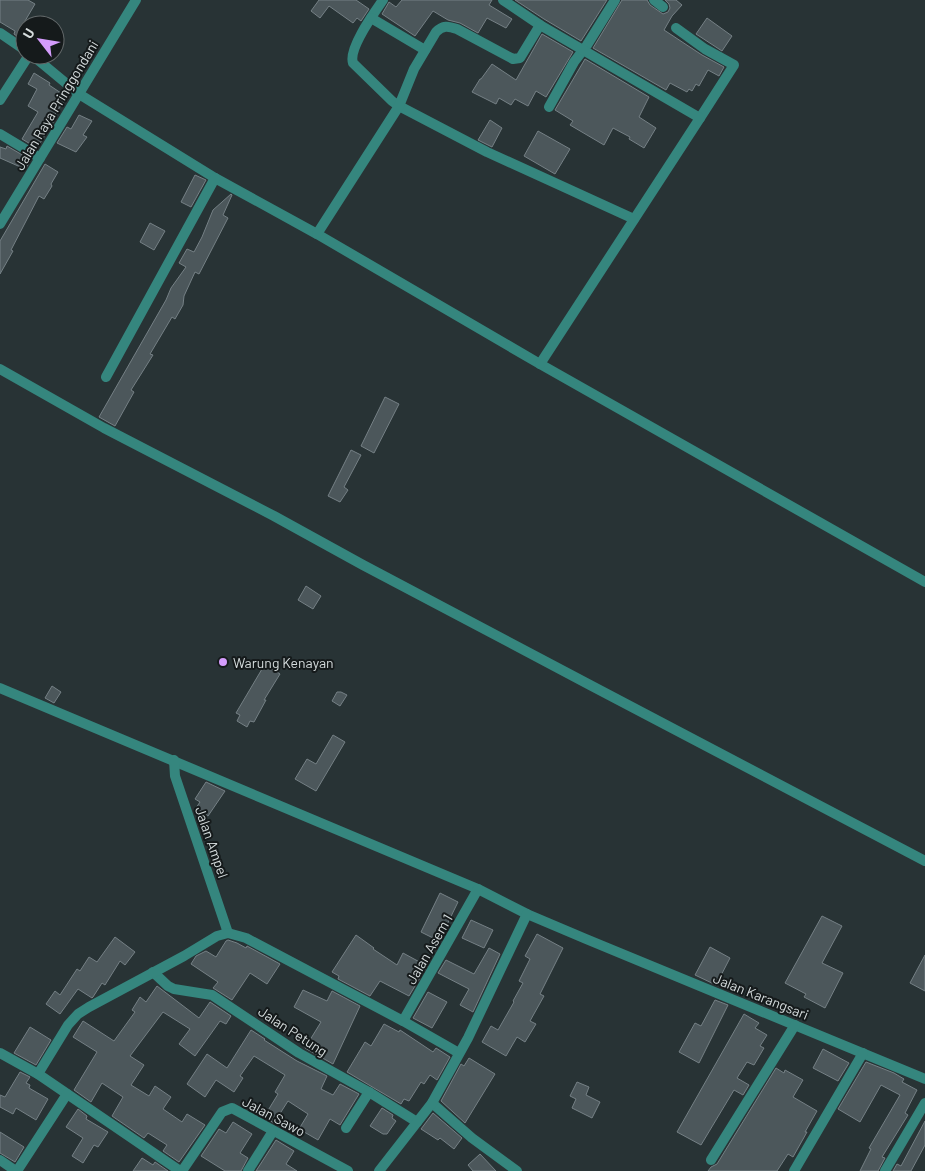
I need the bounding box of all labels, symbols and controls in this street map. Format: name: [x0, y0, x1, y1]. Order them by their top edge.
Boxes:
north arrow: [15, 15, 65, 65]
text: U: [19, 25, 38, 41]
street label: Jalan Raya Pringgondani: [11, 37, 101, 173]
place label: Warung Kenayan: [233, 654, 334, 671]
marker: Warung Kenayan: [217, 656, 229, 668]
street label: Jalan Ampel: [192, 804, 232, 880]
street label: Jalan Asem 1: [402, 911, 456, 987]
street label: Jalan Karangsari: [711, 969, 811, 1023]
street label: Jalan Petung: [255, 1002, 331, 1060]
street label: Jalan Sawo: [240, 1092, 308, 1140]

